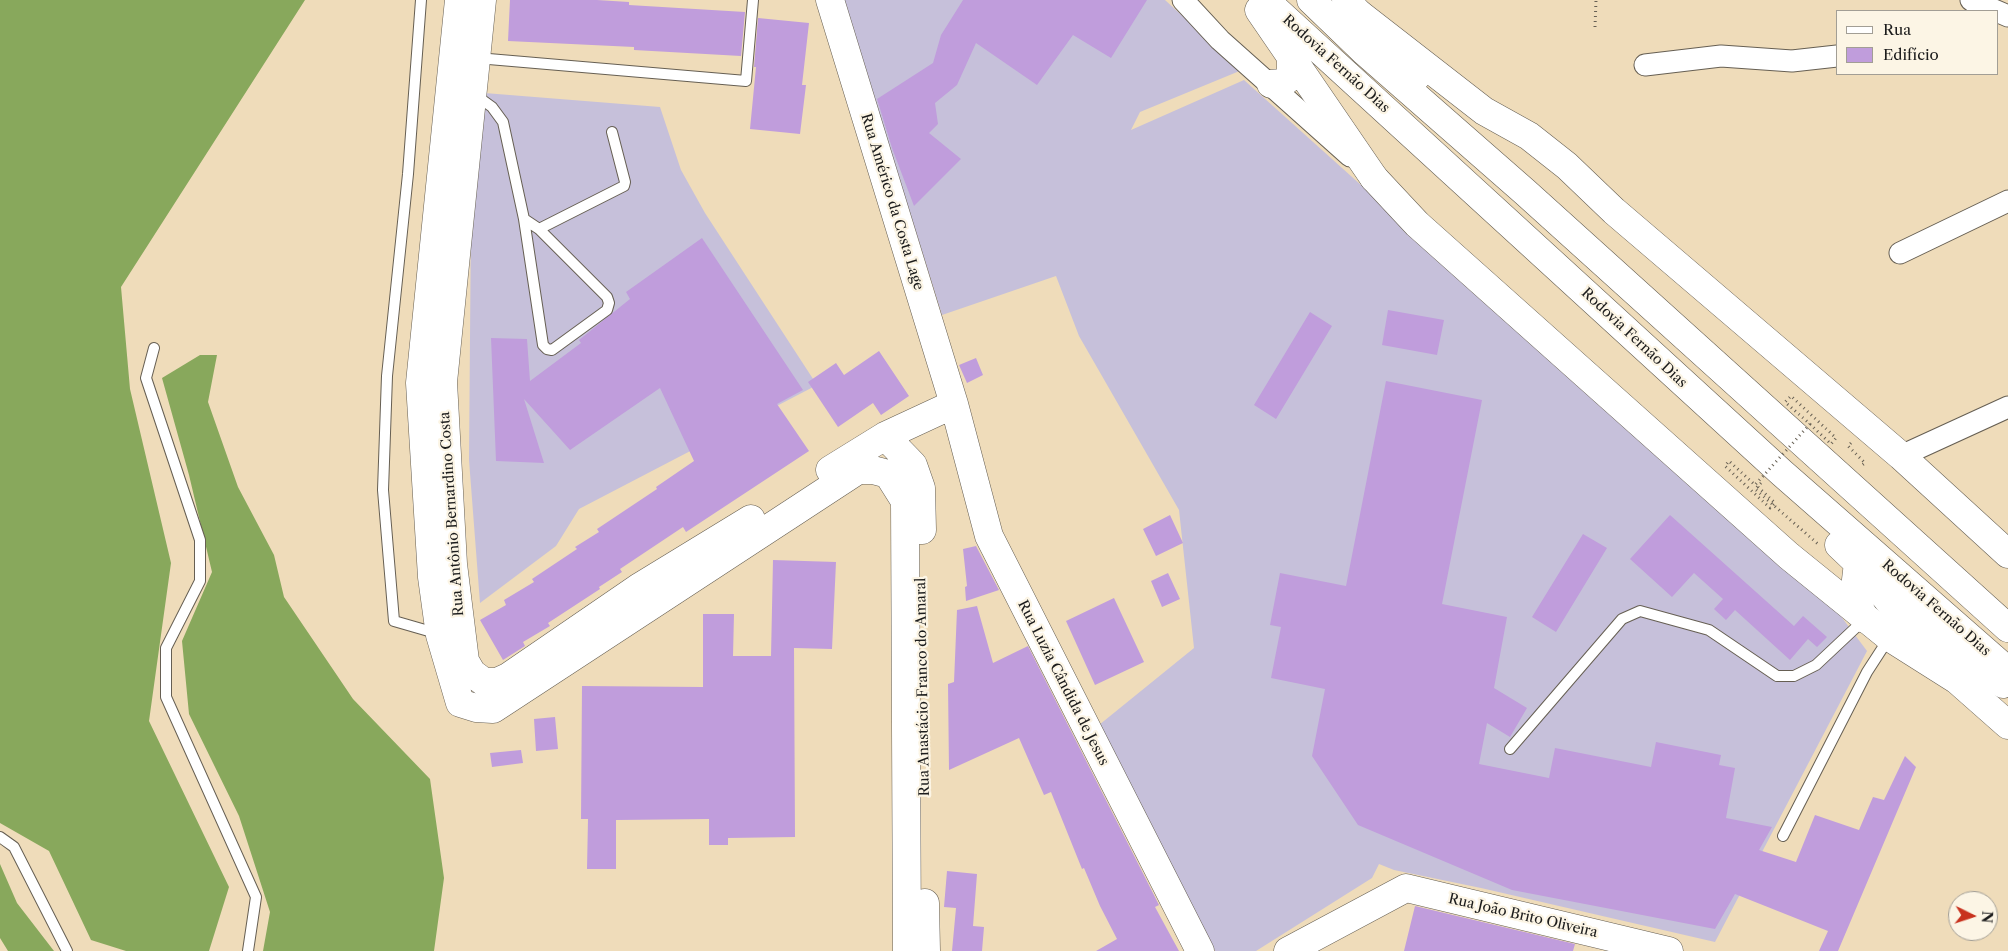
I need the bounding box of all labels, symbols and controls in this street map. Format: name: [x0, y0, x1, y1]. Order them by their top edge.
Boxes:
legend: [1836, 10, 1998, 75]
street label: Rodovia Fernão Dias: [1279, 12, 1393, 116]
text: Rua: [1883, 20, 1911, 39]
text: Edifício: [1883, 45, 1939, 64]
street label: Rua Américo da Costa Lage: [857, 112, 927, 292]
street label: Rodovia Fernão Dias: [1578, 285, 1690, 391]
street label: Rua Antônio Bernardino Costa: [436, 411, 468, 617]
street label: Rodovia Fernão Dias: [1878, 556, 1994, 660]
street label: Rua Anastácio Franco do Amaral: [913, 578, 933, 796]
street label: Rua Luzia Cândida de Jesus: [1014, 598, 1112, 768]
street label: Rua João Brito Oliveira: [1447, 891, 1599, 941]
north arrow: [1948, 891, 1998, 941]
text: N: [1978, 910, 1996, 924]

